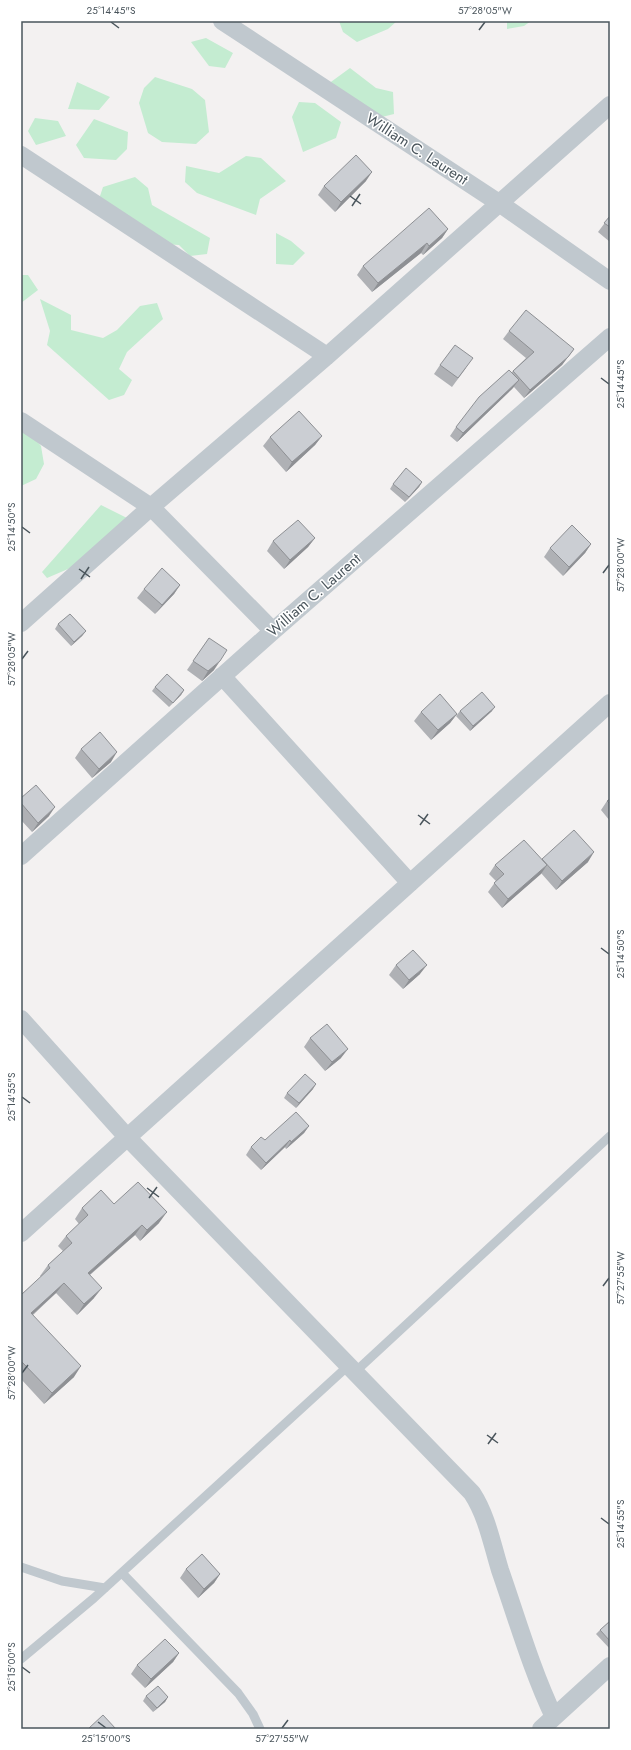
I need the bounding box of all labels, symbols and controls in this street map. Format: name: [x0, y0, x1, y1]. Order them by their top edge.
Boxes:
text: 25°14'45"S: [87, 3, 136, 18]
text: 57°28'05"W: [458, 3, 512, 18]
street label: William C. Laurent: [362, 108, 473, 191]
text: 25°14'45"S: [613, 359, 628, 408]
text: 25°14'50"S: [4, 502, 19, 552]
text: 57°28'00"W: [613, 538, 628, 592]
street label: William C. Laurent: [262, 548, 366, 642]
text: 57°28'05"W: [4, 632, 19, 686]
text: 25°14'50"S: [613, 929, 628, 979]
text: 25°14'55"S: [4, 1072, 19, 1121]
text: 57°27'55"W: [613, 1251, 628, 1305]
text: 57°28'00"W: [4, 1346, 19, 1400]
text: 25°14'55"S: [613, 1499, 628, 1548]
text: 25°15'00"S: [4, 1642, 19, 1692]
text: 25°15'00"S: [81, 1731, 131, 1746]
text: 57°27'55"W: [255, 1731, 309, 1746]

